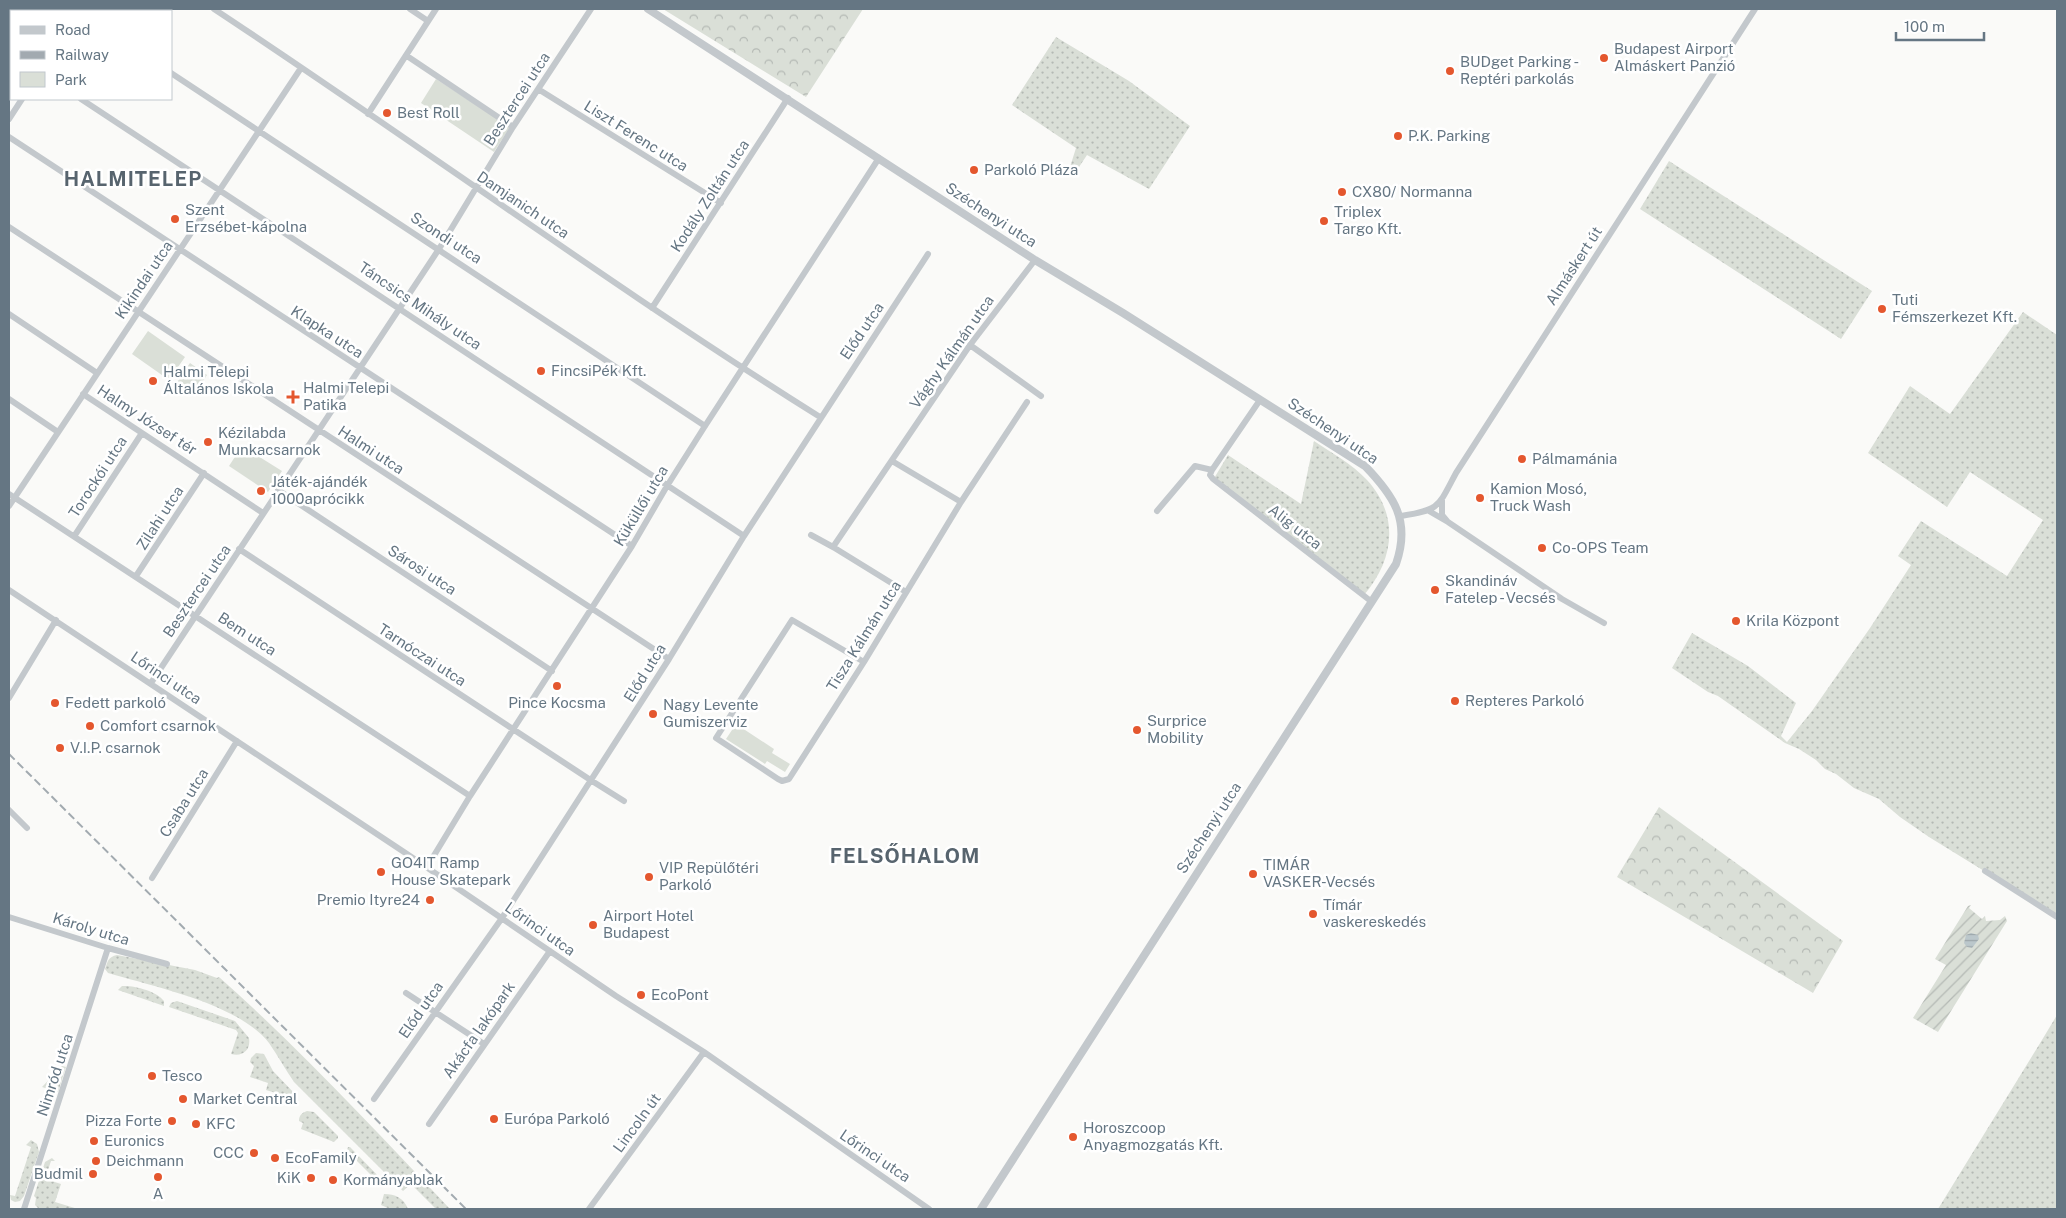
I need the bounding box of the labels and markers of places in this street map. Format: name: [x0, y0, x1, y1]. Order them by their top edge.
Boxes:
place label: Budapest Airport Almáskert Panzió: [1614, 40, 1735, 74]
marker: Budapest Airport Almáskert Panzió: [1598, 52, 1610, 64]
place label: BUDget Parking - Reptéri parkolás: [1460, 53, 1579, 87]
marker: BUDget Parking - Reptéri parkolás: [1444, 65, 1456, 77]
place label: Best Roll: [397, 104, 460, 121]
marker: Best Roll: [381, 107, 393, 119]
place label: P.K. Parking: [1408, 127, 1490, 144]
marker: P.K. Parking: [1392, 130, 1404, 142]
place label: Parkoló Pláza: [984, 161, 1078, 178]
marker: Parkoló Pláza: [968, 164, 980, 176]
place label: CX80/ Normanna: [1352, 183, 1472, 200]
marker: CX80/ Normanna: [1336, 186, 1348, 198]
place label: Szent Erzsébet-kápolna: [185, 201, 307, 235]
place label: Triplex Targo Kft.: [1334, 203, 1402, 237]
marker: Szent Erzsébet-kápolna: [169, 213, 181, 225]
marker: Triplex Targo Kft.: [1318, 215, 1330, 227]
place label: Tuti Fémszerkezet Kft.: [1892, 291, 2017, 325]
marker: Tuti Fémszerkezet Kft.: [1876, 303, 1888, 315]
place label: FincsiPék Kft.: [551, 362, 646, 379]
place label: Halmi Telepi Általános Iskola: [163, 363, 274, 397]
marker: FincsiPék Kft.: [535, 365, 547, 377]
marker: Halmi Telepi Általános Iskola: [147, 375, 159, 387]
place label: Halmi Telepi Patika: [303, 379, 389, 413]
marker: Halmi Telepi Patika: [287, 391, 299, 403]
place label: Kézilabda Munkacsarnok: [218, 424, 321, 458]
marker: Kézilabda Munkacsarnok: [202, 436, 214, 448]
place label: Pálmamánia: [1532, 450, 1617, 467]
marker: Pálmamánia: [1516, 453, 1528, 465]
place label: Játék-ajándék 1000aprócikk: [271, 473, 368, 507]
place label: Kamion Mosó, Truck Wash: [1490, 480, 1587, 514]
marker: Játék-ajándék 1000aprócikk: [255, 485, 267, 497]
marker: Kamion Mosó, Truck Wash: [1474, 492, 1486, 504]
place label: Co-OPS Team: [1552, 539, 1649, 556]
marker: Co-OPS Team: [1536, 542, 1548, 554]
place label: Skandináv Fatelep - Vecsés: [1445, 572, 1555, 606]
marker: Skandináv Fatelep - Vecsés: [1429, 584, 1441, 596]
place label: Krila Központ: [1746, 612, 1839, 629]
marker: Krila Központ: [1730, 615, 1742, 627]
marker: Pince Kocsma: [551, 680, 563, 692]
place label: Repteres Parkoló: [1465, 692, 1584, 709]
place label: Fedett parkoló: [65, 694, 166, 711]
place label: Pince Kocsma: [508, 694, 606, 711]
marker: Repteres Parkoló: [1449, 695, 1461, 707]
place label: Nagy Levente Gumiszerviz: [663, 696, 759, 730]
marker: Fedett parkoló: [49, 697, 61, 709]
marker: Nagy Levente Gumiszerviz: [647, 708, 659, 720]
place label: Surprice Mobility: [1147, 712, 1207, 746]
place label: Comfort csarnok: [100, 717, 216, 734]
marker: Comfort csarnok: [84, 720, 96, 732]
marker: Surprice Mobility: [1131, 724, 1143, 736]
place label: V.I.P. csarnok: [70, 739, 161, 756]
marker: V.I.P. csarnok: [54, 742, 66, 754]
place label: GO4IT Ramp House Skatepark: [391, 854, 511, 888]
place label: TIMÁR VASKER-Vecsés: [1263, 856, 1375, 890]
place label: VIP Repülőtéri Parkoló: [659, 859, 759, 893]
marker: GO4IT Ramp House Skatepark: [375, 866, 387, 878]
marker: TIMÁR VASKER-Vecsés: [1247, 868, 1259, 880]
marker: VIP Repülőtéri Parkoló: [643, 871, 655, 883]
place label: Premio Ityre24: [317, 891, 420, 908]
marker: Premio Ityre24: [424, 894, 436, 906]
place label: Tímár vaskereskedés: [1323, 896, 1426, 930]
place label: Airport Hotel Budapest: [603, 907, 694, 941]
marker: Tímár vaskereskedés: [1307, 908, 1319, 920]
marker: Airport Hotel Budapest: [587, 919, 599, 931]
place label: EcoPont: [651, 986, 709, 1003]
marker: EcoPont: [635, 989, 647, 1001]
place label: Tesco: [162, 1067, 203, 1084]
marker: Tesco: [146, 1070, 158, 1082]
place label: Market Central: [193, 1090, 298, 1107]
marker: Market Central: [177, 1093, 189, 1105]
place label: Európa Parkoló: [504, 1110, 610, 1127]
place label: Pizza Forte: [85, 1112, 162, 1129]
marker: Európa Parkoló: [488, 1113, 500, 1125]
marker: Pizza Forte: [166, 1115, 178, 1127]
place label: KFC: [206, 1115, 235, 1132]
marker: KFC: [190, 1118, 202, 1130]
place label: Horoszcoop Anyagmozgatás Kft.: [1083, 1119, 1223, 1153]
marker: Horoszcoop Anyagmozgatás Kft.: [1067, 1131, 1079, 1143]
place label: Euronics: [104, 1132, 164, 1149]
marker: Euronics: [88, 1135, 100, 1147]
place label: CCC: [213, 1144, 244, 1161]
marker: CCC: [248, 1147, 260, 1159]
place label: EcoFamily: [285, 1149, 357, 1166]
place label: Deichmann: [106, 1152, 184, 1169]
marker: EcoFamily: [269, 1152, 281, 1164]
marker: Deichmann: [90, 1155, 102, 1167]
place label: Budmil: [34, 1165, 83, 1182]
marker: Budmil: [87, 1168, 99, 1180]
place label: KiK: [277, 1169, 301, 1186]
marker: A: [152, 1171, 164, 1183]
place label: Kormányablak: [343, 1171, 443, 1188]
marker: KiK: [305, 1172, 317, 1184]
marker: Kormányablak: [327, 1174, 339, 1186]
place label: A: [153, 1185, 164, 1202]

